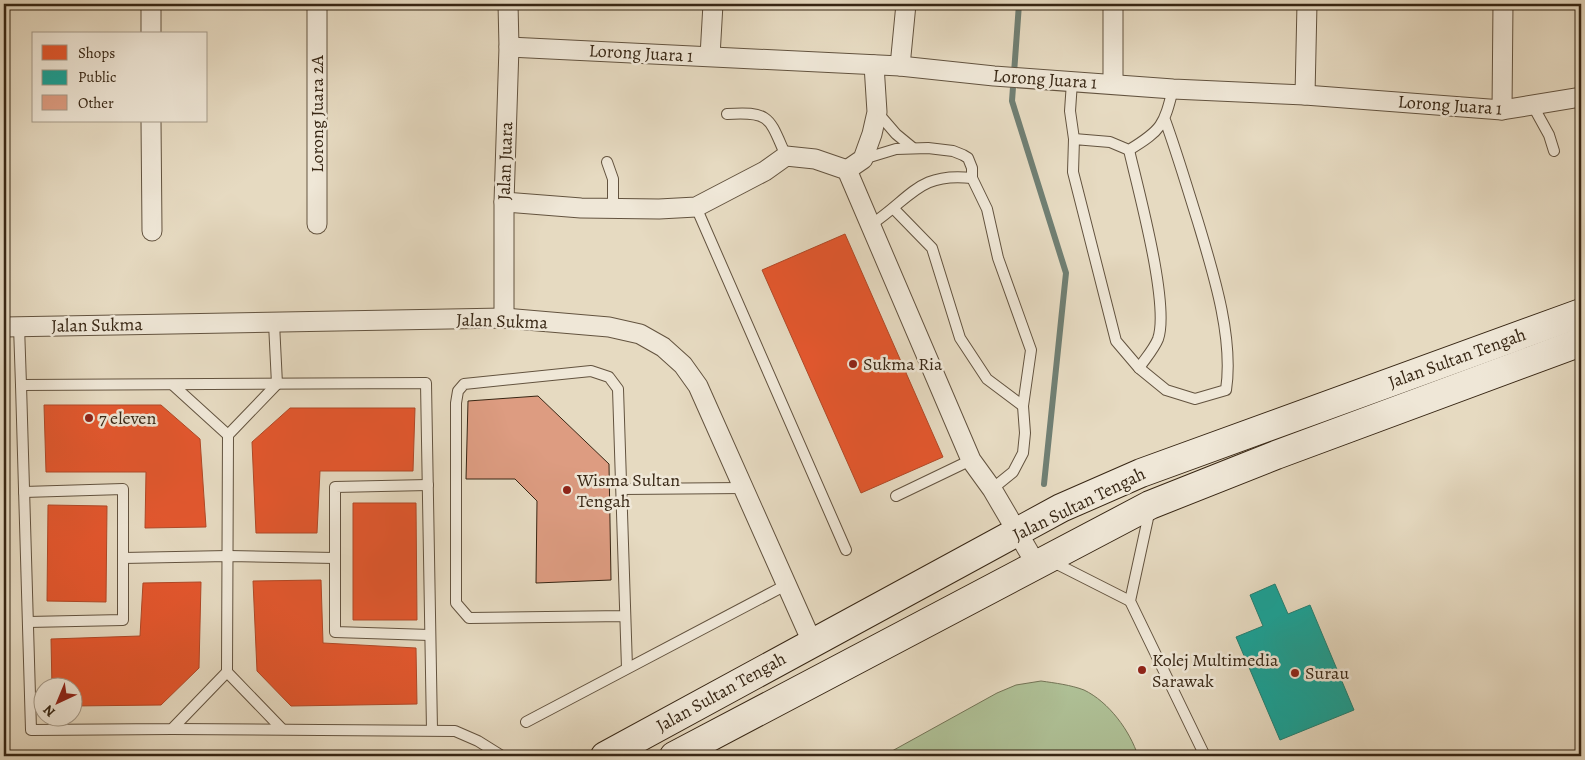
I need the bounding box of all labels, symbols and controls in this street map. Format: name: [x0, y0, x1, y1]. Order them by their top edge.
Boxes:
legend: [32, 32, 208, 122]
street label: Lorong Juara 1: [588, 38, 694, 68]
text: Shops: [78, 43, 115, 63]
street label: Lorong Juara 2A: [305, 55, 329, 173]
street label: Lorong Juara 1: [992, 63, 1098, 95]
text: Public: [78, 67, 116, 87]
street label: Lorong Juara 1: [1397, 89, 1503, 121]
text: Other: [78, 93, 114, 113]
street label: Jalan Juara: [492, 121, 518, 201]
street label: Jalan Sukma: [456, 307, 549, 335]
street label: Jalan Sukma: [51, 312, 144, 338]
street label: Jalan Sultan Tengah: [1385, 322, 1530, 394]
place label: Sukma Ria: [863, 352, 943, 376]
marker: Sukma Ria: [847, 358, 859, 370]
place label: 7 eleven: [99, 406, 156, 430]
marker: 7 eleven: [83, 412, 95, 424]
street label: Jalan Sultan Tengah: [1009, 461, 1150, 547]
place label: Wisma Sultan Tengah: [576, 468, 680, 513]
marker: Wisma Sultan Tengah: [561, 484, 573, 496]
street label: Jalan Sultan Tengah: [652, 646, 790, 738]
place label: Kolej Multimedia Sarawak: [1152, 648, 1279, 693]
place label: Surau: [1305, 661, 1349, 685]
marker: Kolej Multimedia Sarawak: [1136, 664, 1148, 676]
marker: Surau: [1289, 667, 1301, 679]
north arrow: [32, 678, 82, 728]
text: N: [39, 701, 60, 721]

